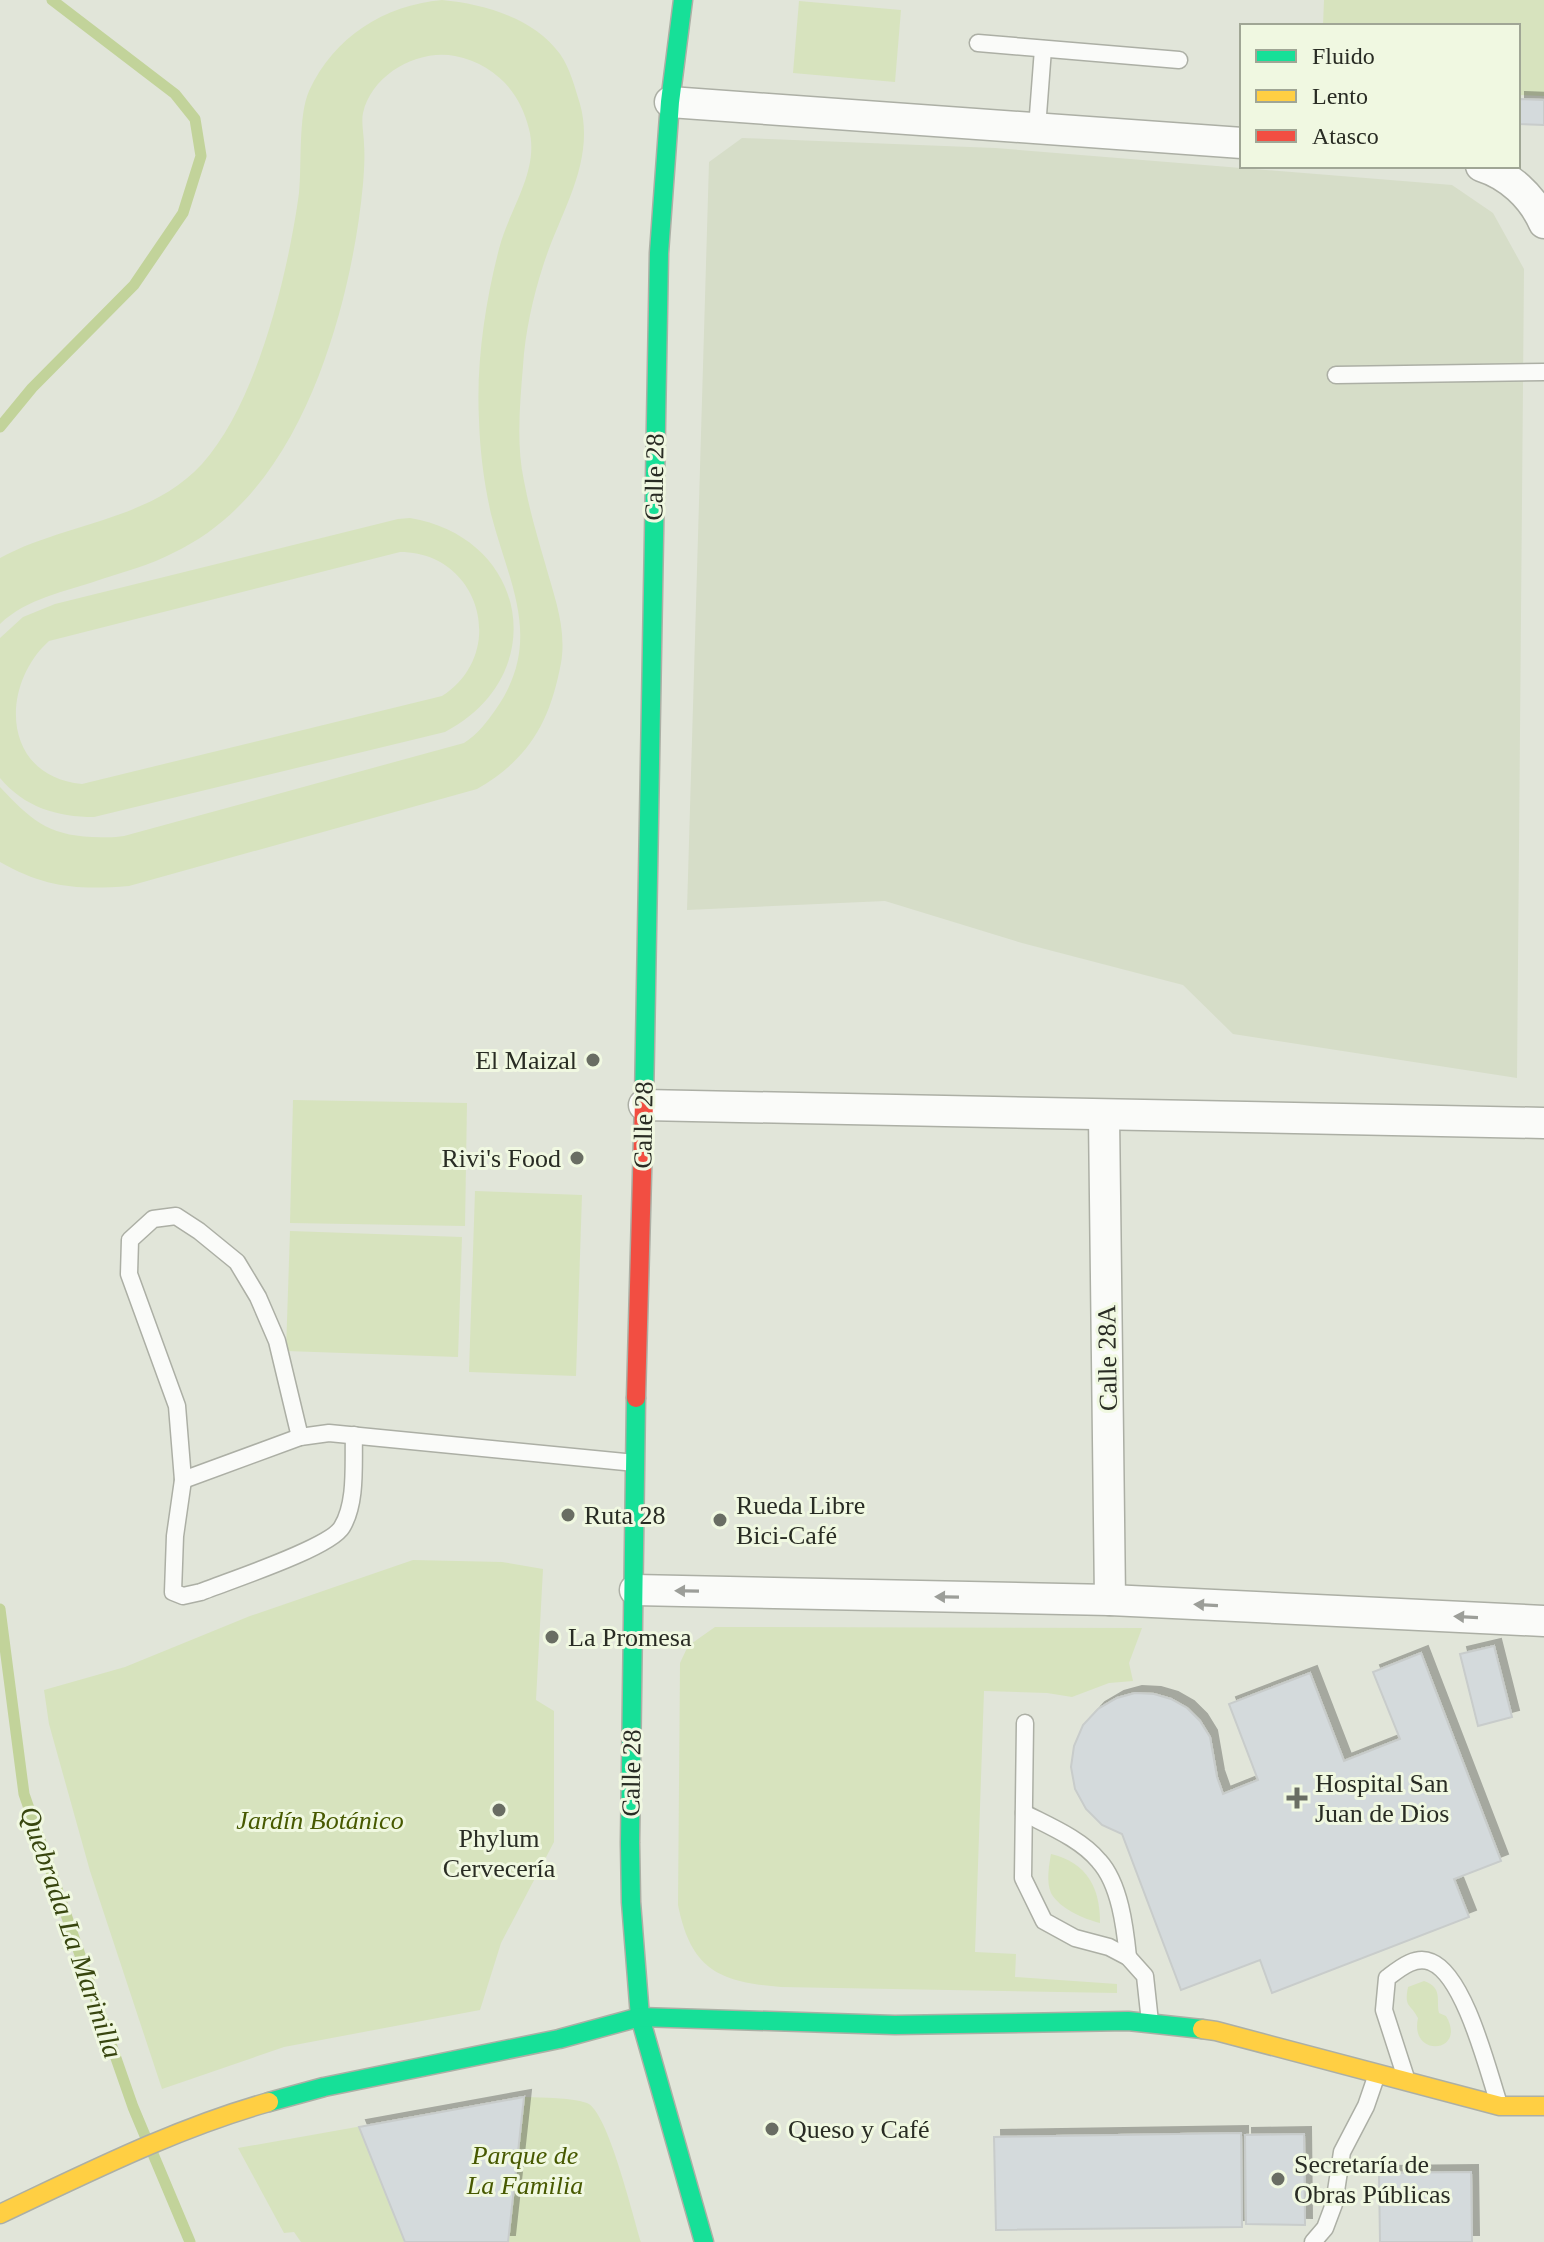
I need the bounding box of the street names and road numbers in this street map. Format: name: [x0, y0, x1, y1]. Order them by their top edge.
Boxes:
street label: Calle 28: [639, 433, 670, 521]
street label: Calle 28: [628, 1081, 659, 1169]
street label: Calle 28A: [1092, 1304, 1123, 1411]
street label: Calle 28: [616, 1729, 647, 1817]

